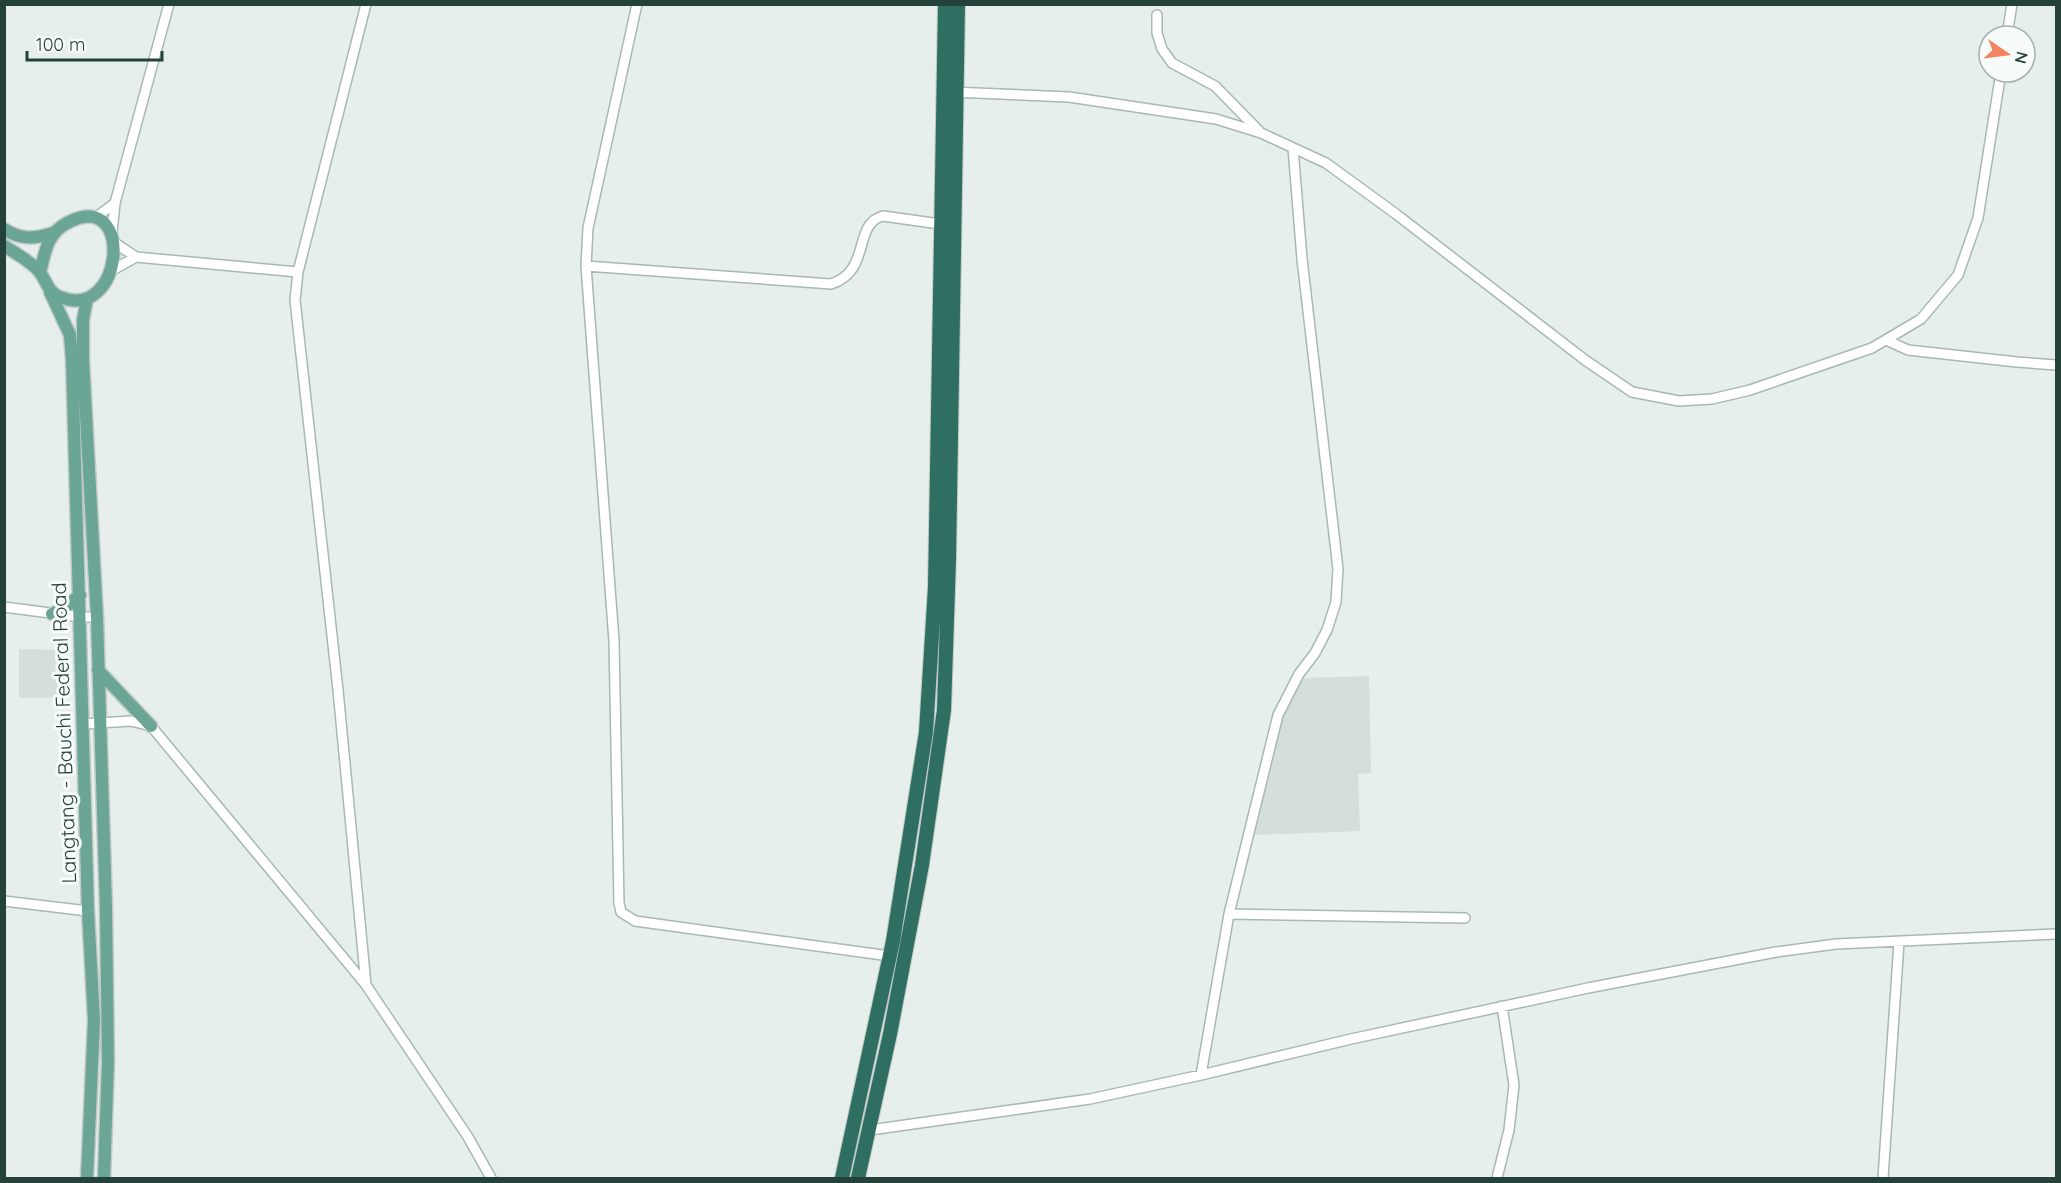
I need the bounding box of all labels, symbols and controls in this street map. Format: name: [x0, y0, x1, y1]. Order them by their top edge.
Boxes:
scale bar: [27, 24, 162, 62]
north arrow: [1977, 24, 2037, 84]
text: 100 m: [36, 33, 85, 56]
text: N: [2010, 50, 2033, 66]
street label: Langtang - Bauchi Federal Road: [46, 582, 81, 884]

